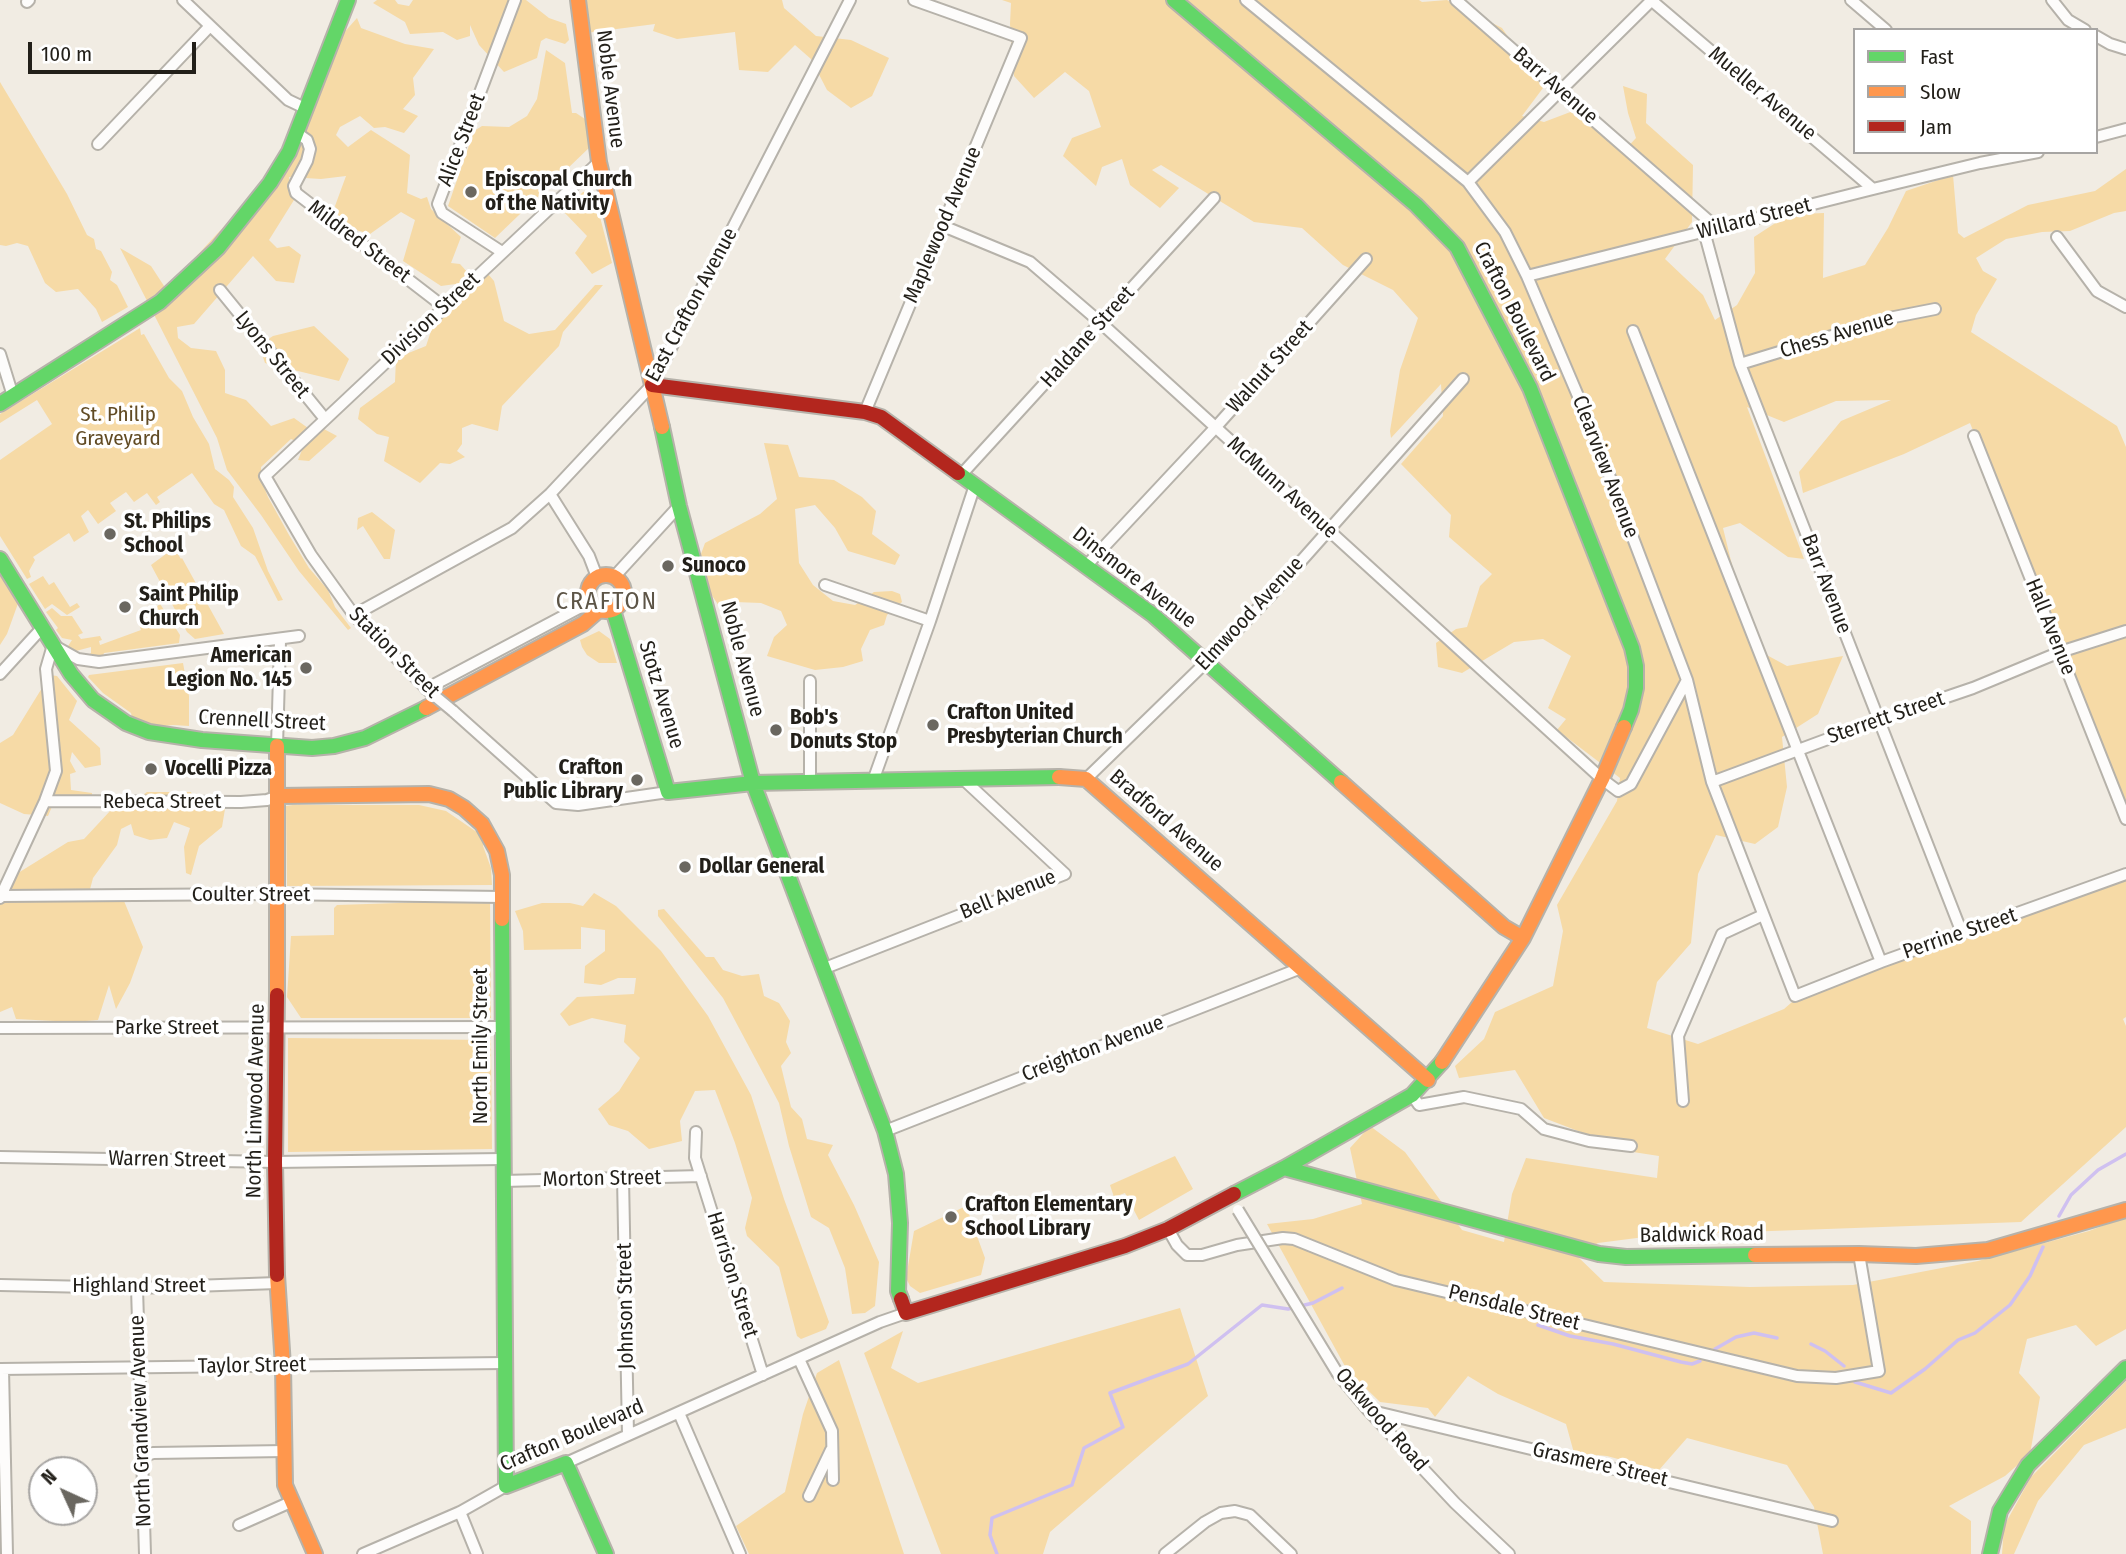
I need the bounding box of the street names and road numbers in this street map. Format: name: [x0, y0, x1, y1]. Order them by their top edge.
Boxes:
street label: Noble Avenue: [590, 28, 630, 150]
street label: Barr Avenue: [1507, 42, 1603, 130]
street label: Mueller Avenue: [1703, 42, 1821, 146]
street label: Alice Street: [433, 90, 491, 190]
street label: Maplewood Avenue: [899, 143, 987, 307]
street label: Willard Street: [1694, 193, 1814, 245]
street label: Mildred Street: [303, 195, 415, 289]
street label: East Crafton Avenue: [641, 224, 743, 386]
street label: Crafton Boulevard: [1468, 238, 1560, 386]
street label: Division Street: [377, 267, 485, 371]
street label: Haldane Street: [1036, 281, 1140, 393]
street label: Lyons Street: [229, 306, 315, 404]
street label: Chess Avenue: [1777, 306, 1897, 364]
street label: Walnut Street: [1222, 315, 1318, 419]
street label: Clearview Avenue: [1566, 392, 1644, 542]
street label: McMunn Avenue: [1222, 432, 1342, 544]
street label: Dinsmore Avenue: [1067, 522, 1201, 634]
street label: Barr Avenue: [1796, 531, 1856, 637]
street label: Elmwood Avenue: [1191, 552, 1309, 676]
street label: Hall Avenue: [2019, 575, 2081, 679]
street label: Noble Avenue: [714, 598, 770, 720]
street label: Station Street: [343, 602, 445, 704]
street label: Stotz Avenue: [633, 638, 689, 752]
street label: Sterrett Street: [1824, 686, 1948, 750]
street label: Crennell Street: [198, 705, 326, 737]
street label: Bradford Avenue: [1104, 765, 1228, 877]
street label: Rebeca Street: [103, 789, 221, 815]
street label: Bell Avenue: [956, 864, 1060, 926]
street label: Coulter Street: [192, 882, 310, 908]
street label: Perrine Street: [1900, 903, 2020, 965]
street label: North Emily Street: [468, 968, 494, 1124]
street label: North Linwood Avenue: [242, 1003, 270, 1199]
street label: Creighton Avenue: [1018, 1010, 1168, 1088]
street label: Parke Street: [115, 1015, 219, 1041]
street label: Warren Street: [108, 1146, 226, 1174]
street label: Morton Street: [543, 1165, 661, 1193]
street label: Harrison Street: [701, 1209, 763, 1341]
street label: Baldwick Road: [1640, 1221, 1764, 1249]
street label: Johnson Street: [612, 1243, 640, 1369]
street label: Highland Street: [72, 1273, 206, 1299]
street label: Pensdale Street: [1446, 1280, 1582, 1336]
street label: North Grandview Avenue: [125, 1315, 157, 1527]
street label: Taylor Street: [198, 1352, 306, 1380]
street label: Oakwood Road: [1329, 1363, 1433, 1477]
street label: Crafton Boulevard: [496, 1394, 648, 1478]
street label: Grasmere Street: [1530, 1437, 1670, 1493]

